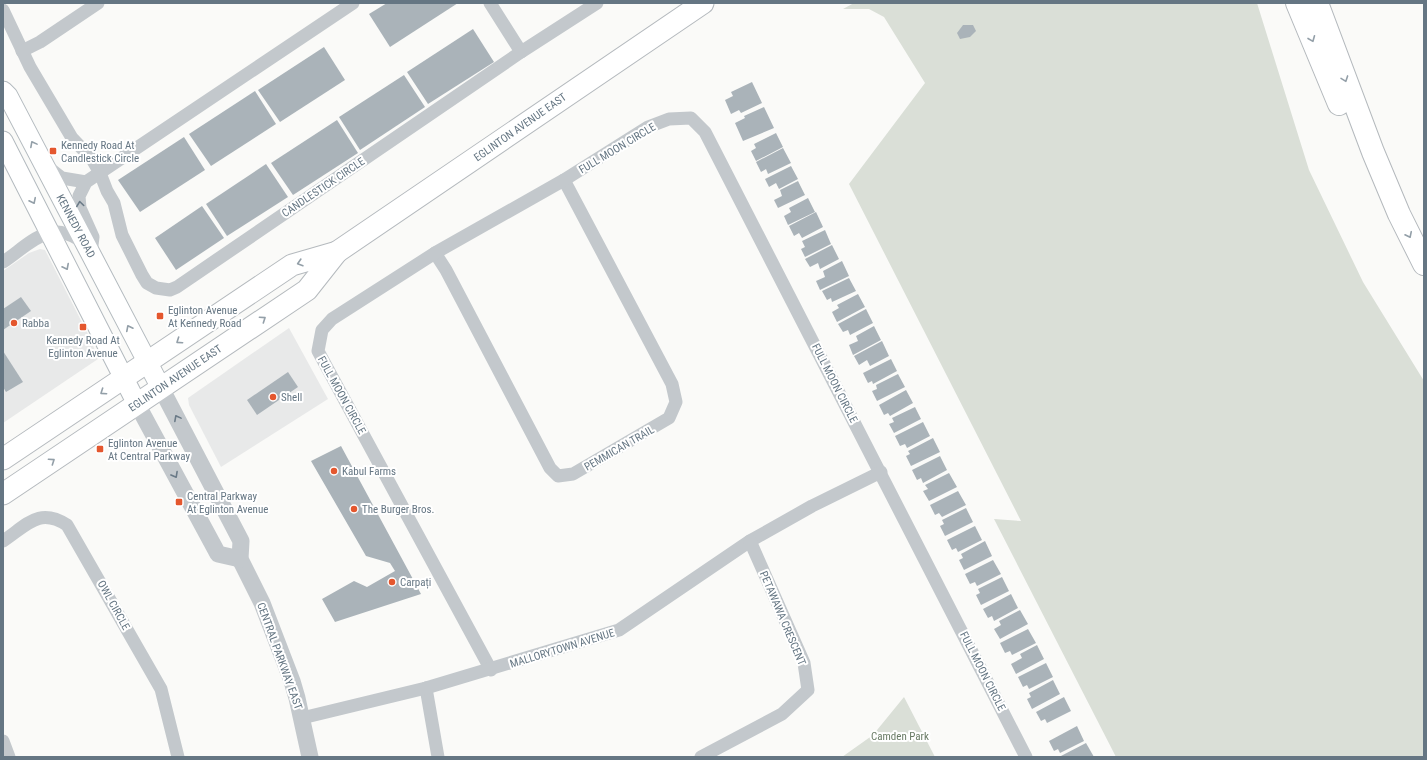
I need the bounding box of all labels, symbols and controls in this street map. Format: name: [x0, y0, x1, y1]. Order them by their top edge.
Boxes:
one-way arrow: [1307, 35, 1315, 43]
one-way arrow: [1340, 76, 1348, 83]
street label: EGLINTON AVENUE EAST: [472, 90, 569, 164]
street label: FULL MOON CIRCLE: [577, 120, 658, 176]
place label: Kennedy Road At Candlestick Circle: [61, 139, 139, 165]
one-way arrow: [31, 141, 38, 148]
marker: Kennedy Road At Candlestick Circle: [48, 146, 58, 156]
street label: CANDLESTICK CIRCLE: [279, 155, 368, 220]
street label: KENNEDY ROAD: [53, 192, 98, 260]
one-way arrow: [28, 196, 36, 204]
one-way arrow: [76, 201, 85, 207]
one-way arrow: [1404, 231, 1412, 239]
one-way arrow: [297, 258, 304, 267]
one-way arrow: [61, 263, 69, 271]
place label: Eglinton Avenue At Kennedy Road: [168, 304, 242, 330]
marker: Eglinton Avenue At Kennedy Road: [155, 311, 165, 321]
one-way arrow: [259, 316, 266, 324]
place label: Rabba: [22, 317, 49, 330]
marker: Rabba: [9, 318, 19, 328]
marker: Kennedy Road At Eglinton Avenue: [78, 322, 88, 332]
one-way arrow: [127, 324, 134, 332]
place label: Kennedy Road At Eglinton Avenue: [46, 334, 120, 360]
one-way arrow: [176, 336, 183, 344]
street label: FULL MOON CIRCLE: [809, 341, 860, 425]
street label: EGLINTON AVENUE EAST: [126, 342, 225, 415]
street label: FULL MOON CIRCLE: [315, 354, 369, 437]
one-way arrow: [100, 387, 107, 394]
place label: Shell: [281, 391, 302, 404]
marker: Shell: [268, 392, 278, 402]
one-way arrow: [174, 415, 181, 422]
street label: PEMMICAN TRAIL: [582, 423, 657, 474]
place label: Eglinton Avenue At Central Parkway: [108, 437, 190, 463]
marker: Eglinton Avenue At Central Parkway: [95, 444, 105, 454]
one-way arrow: [47, 459, 54, 466]
place label: Kabul Farms: [342, 465, 396, 478]
marker: Kabul Farms: [329, 466, 339, 476]
one-way arrow: [171, 471, 178, 479]
place label: Central Parkway At Eglinton Avenue: [187, 490, 268, 516]
marker: Central Parkway At Eglinton Avenue: [174, 497, 184, 507]
place label: The Burger Bros.: [362, 503, 435, 516]
marker: The Burger Bros.: [349, 504, 359, 514]
street label: PETAWAWA CRESCENT: [757, 569, 808, 668]
place label: Carpați: [400, 576, 431, 589]
marker: Carpați: [387, 577, 397, 587]
street label: OWL CIRCLE: [95, 578, 133, 633]
street label: CENTRAL PARKWAY EAST: [254, 601, 305, 712]
street label: MALLORYTOWN AVENUE: [508, 626, 617, 671]
street label: FULL MOON CIRCLE: [957, 629, 1008, 713]
park label: Camden Park: [871, 730, 929, 743]

